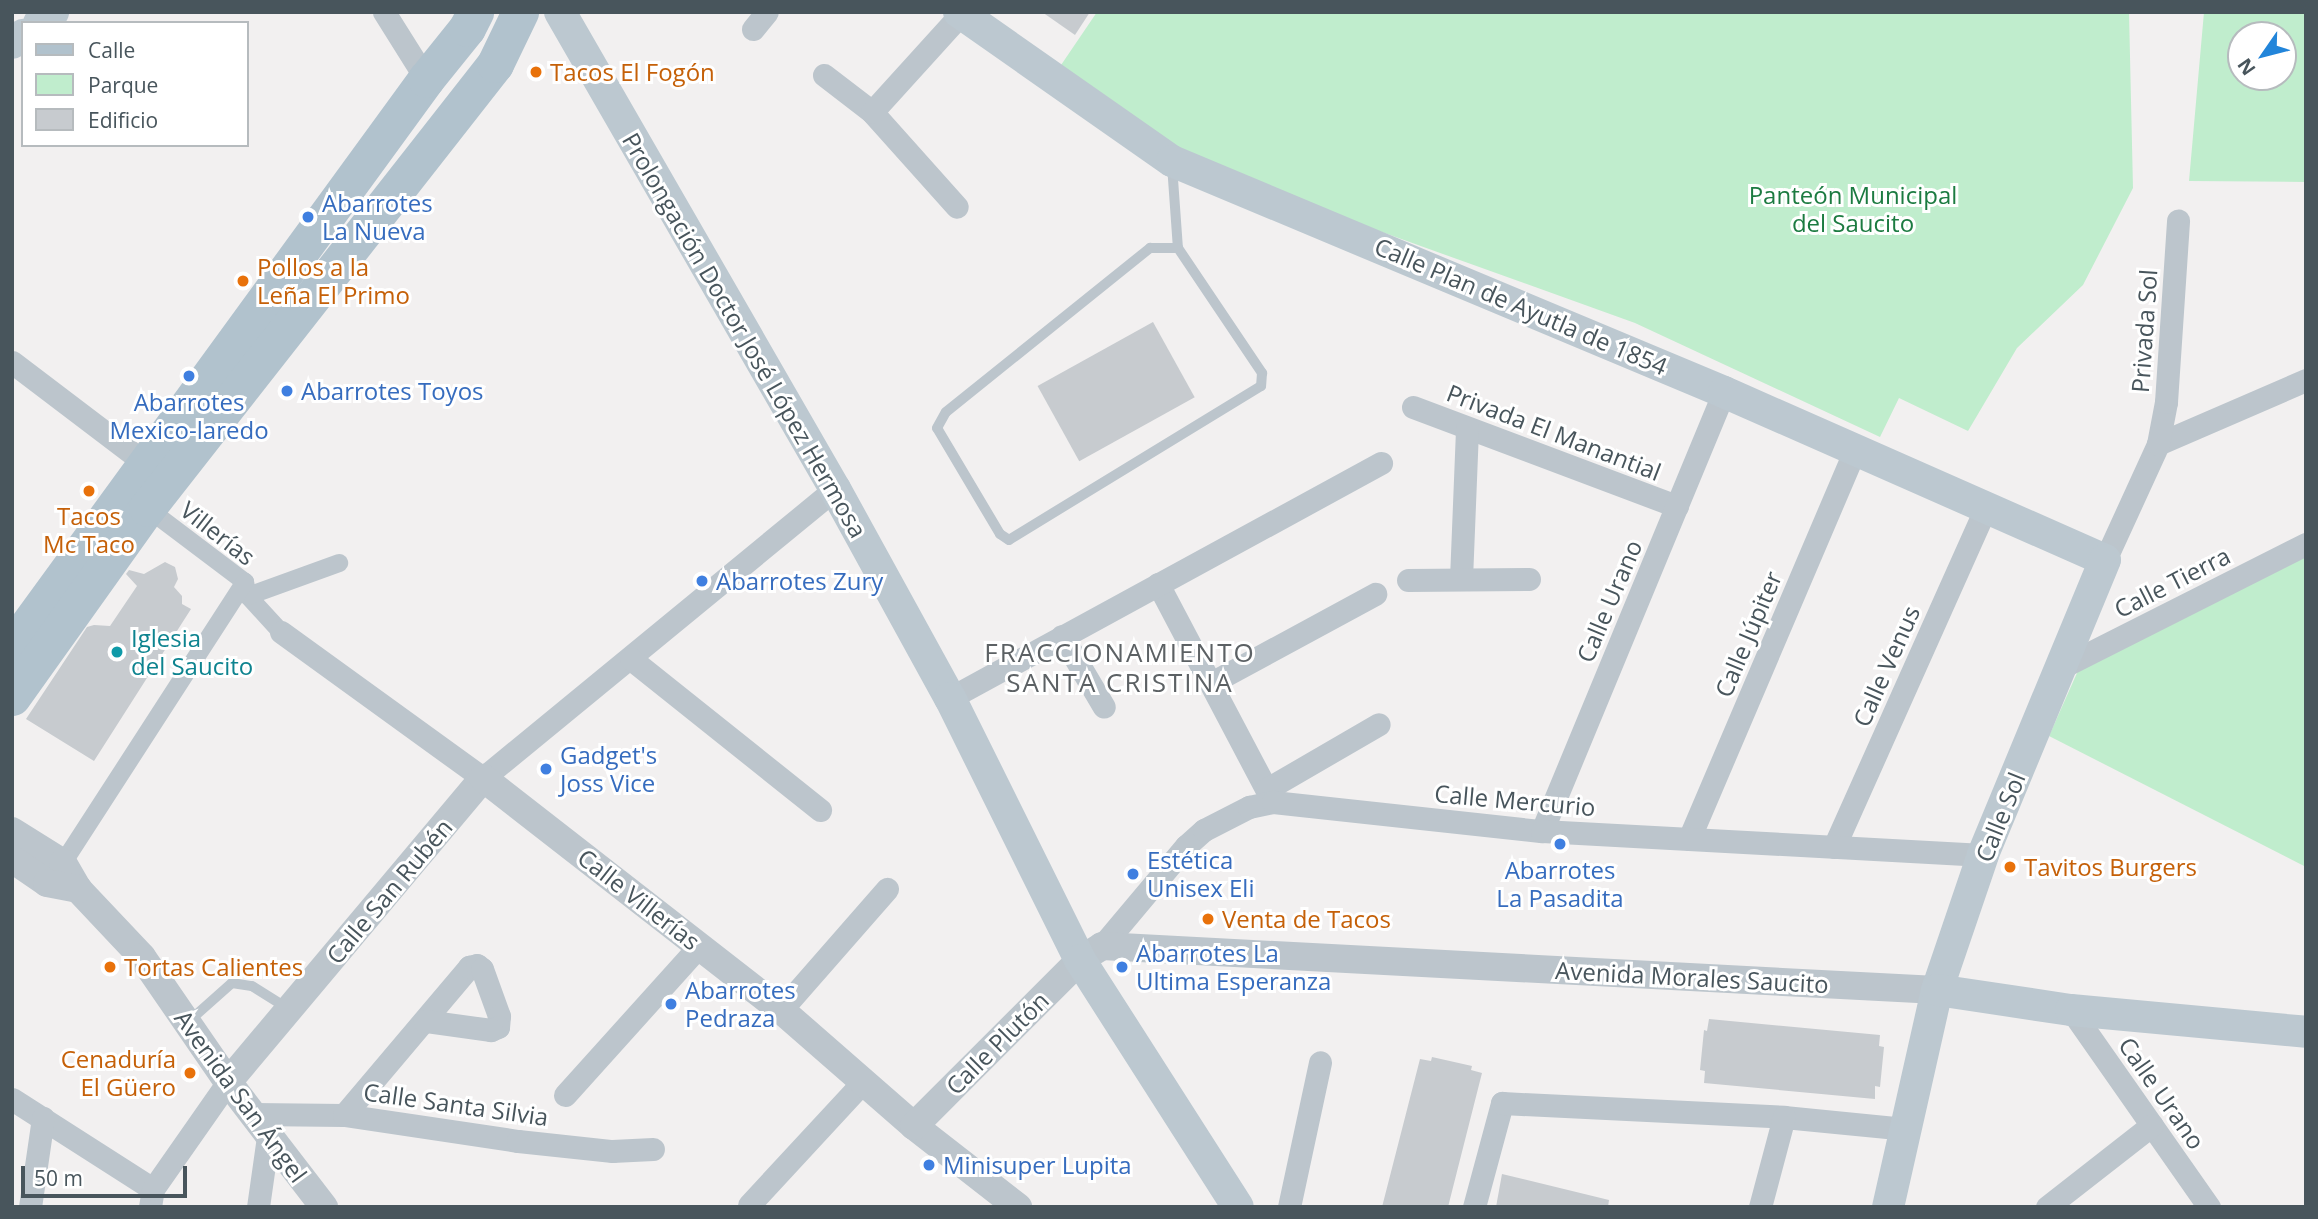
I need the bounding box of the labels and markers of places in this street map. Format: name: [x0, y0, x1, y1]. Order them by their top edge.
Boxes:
place label: Tacos El Fogón: [550, 58, 715, 86]
marker: Tacos El Fogón: [528, 64, 544, 80]
place label: Abarrotes La Nueva: [322, 189, 433, 245]
marker: Abarrotes La Nueva: [300, 209, 316, 225]
place label: Pollos a la Leña El Primo: [257, 253, 410, 309]
marker: Pollos a la Leña El Primo: [235, 273, 251, 289]
marker: Abarrotes Mexico-laredo: [181, 368, 197, 384]
place label: Abarrotes Toyos: [301, 377, 484, 405]
marker: Abarrotes Toyos: [279, 383, 295, 399]
place label: Abarrotes Mexico-laredo: [109, 388, 269, 444]
marker: Tacos Mc Taco: [81, 483, 97, 499]
place label: Tacos Mc Taco: [43, 502, 135, 558]
place label: Abarrotes Zury: [716, 567, 883, 595]
marker: Abarrotes Zury: [694, 573, 710, 589]
place label: Iglesia del Saucito: [131, 624, 253, 680]
marker: Iglesia del Saucito: [109, 644, 125, 660]
place label: Gadget's Joss Vice: [560, 741, 657, 797]
marker: Gadget's Joss Vice: [538, 761, 554, 777]
marker: Abarrotes La Pasadita: [1552, 836, 1568, 852]
place label: Estética Unisex Eli: [1147, 846, 1254, 902]
place label: Tavitos Burgers: [2024, 853, 2197, 881]
place label: Abarrotes La Pasadita: [1496, 856, 1624, 912]
marker: Tavitos Burgers: [2002, 859, 2018, 875]
marker: Estética Unisex Eli: [1125, 866, 1141, 882]
place label: Venta de Tacos: [1222, 905, 1391, 933]
marker: Venta de Tacos: [1200, 911, 1216, 927]
place label: Abarrotes La Ultima Esperanza: [1136, 939, 1331, 995]
place label: Tortas Calientes: [124, 953, 303, 981]
marker: Tortas Calientes: [102, 959, 118, 975]
marker: Abarrotes La Ultima Esperanza: [1114, 959, 1130, 975]
place label: Abarrotes Pedraza: [685, 976, 796, 1032]
marker: Abarrotes Pedraza: [663, 996, 679, 1012]
place label: Cenaduría El Güero: [61, 1045, 176, 1101]
marker: Cenaduría El Güero: [182, 1065, 198, 1081]
place label: Minisuper Lupita: [943, 1151, 1132, 1179]
marker: Minisuper Lupita: [921, 1157, 937, 1173]

